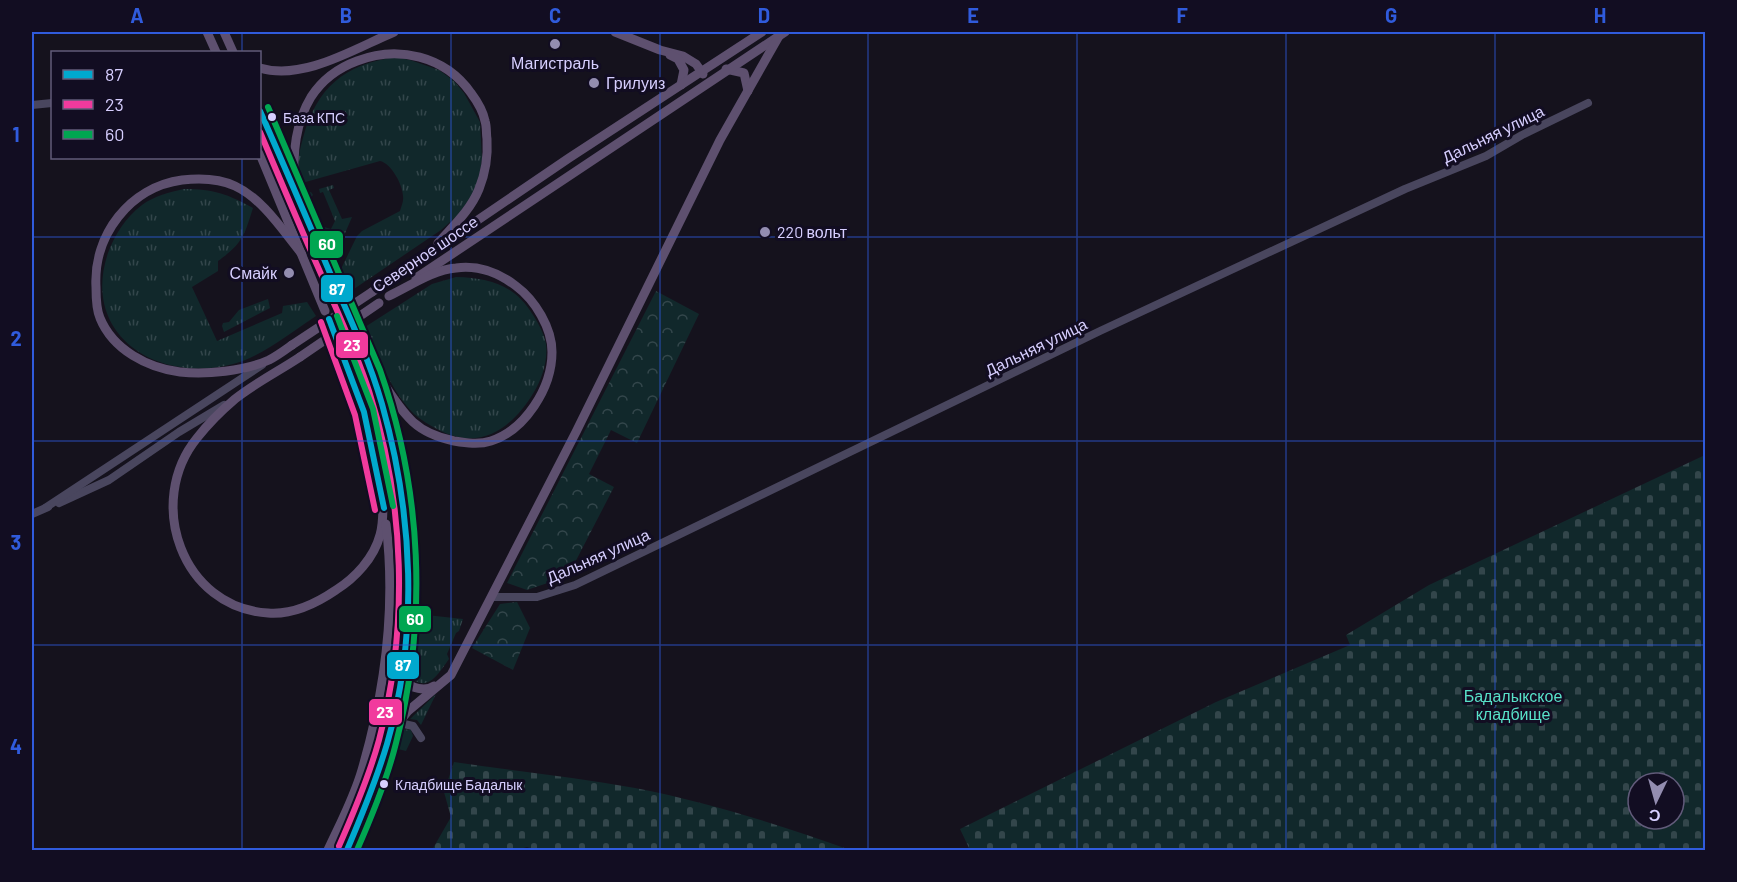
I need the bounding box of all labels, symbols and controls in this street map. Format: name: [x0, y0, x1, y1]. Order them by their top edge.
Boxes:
text: A: [130, 3, 144, 27]
text: B: [340, 3, 352, 27]
text: C: [549, 3, 561, 27]
text: D: [758, 3, 770, 27]
text: E: [967, 3, 979, 27]
text: F: [1176, 3, 1188, 27]
text: G: [1385, 3, 1397, 27]
text: H: [1594, 3, 1606, 27]
marker: Магистраль: [548, 37, 562, 51]
legend: [51, 51, 261, 159]
place label: Магистраль: [511, 53, 599, 72]
text: 87: [105, 63, 123, 85]
place label: Грилуиз: [606, 73, 665, 92]
marker: Грилуиз: [587, 76, 601, 90]
text: 23: [105, 93, 124, 115]
street label: Дальняя улица: [1439, 101, 1547, 166]
place label: База КПС: [283, 109, 345, 126]
marker: База КПС: [266, 111, 278, 123]
text: 1: [12, 122, 20, 146]
text: 60: [105, 123, 124, 145]
street label: Северное шоссе: [368, 211, 481, 296]
place label: 220 вольт: [777, 222, 848, 241]
marker: 220 вольт: [758, 225, 772, 239]
line badge: 60: [309, 230, 344, 259]
text: 60: [318, 234, 336, 253]
place label: Смайк: [230, 263, 278, 282]
marker: Смайк: [282, 266, 296, 280]
line badge: 87: [320, 274, 354, 303]
text: 87: [329, 279, 345, 298]
street label: Дальняя улица: [982, 314, 1090, 379]
text: 2: [10, 326, 22, 350]
line badge: 23: [335, 331, 369, 359]
text: 23: [343, 335, 361, 354]
street label: Дальняя улица: [543, 524, 652, 587]
text: 3: [11, 530, 21, 554]
line badge: 60: [398, 605, 432, 633]
text: 60: [406, 609, 424, 628]
line badge: 87: [386, 651, 420, 680]
text: 87: [395, 655, 411, 674]
park label: Бадалыкское кладбище: [1464, 686, 1562, 723]
line badge: 23: [368, 698, 403, 726]
text: 23: [376, 702, 394, 721]
text: 4: [10, 734, 22, 758]
north arrow: [1626, 771, 1686, 831]
place label: Кладбище Бадалык: [395, 776, 523, 793]
marker: Кладбище Бадалык: [378, 778, 390, 790]
text: С: [1648, 806, 1661, 826]

